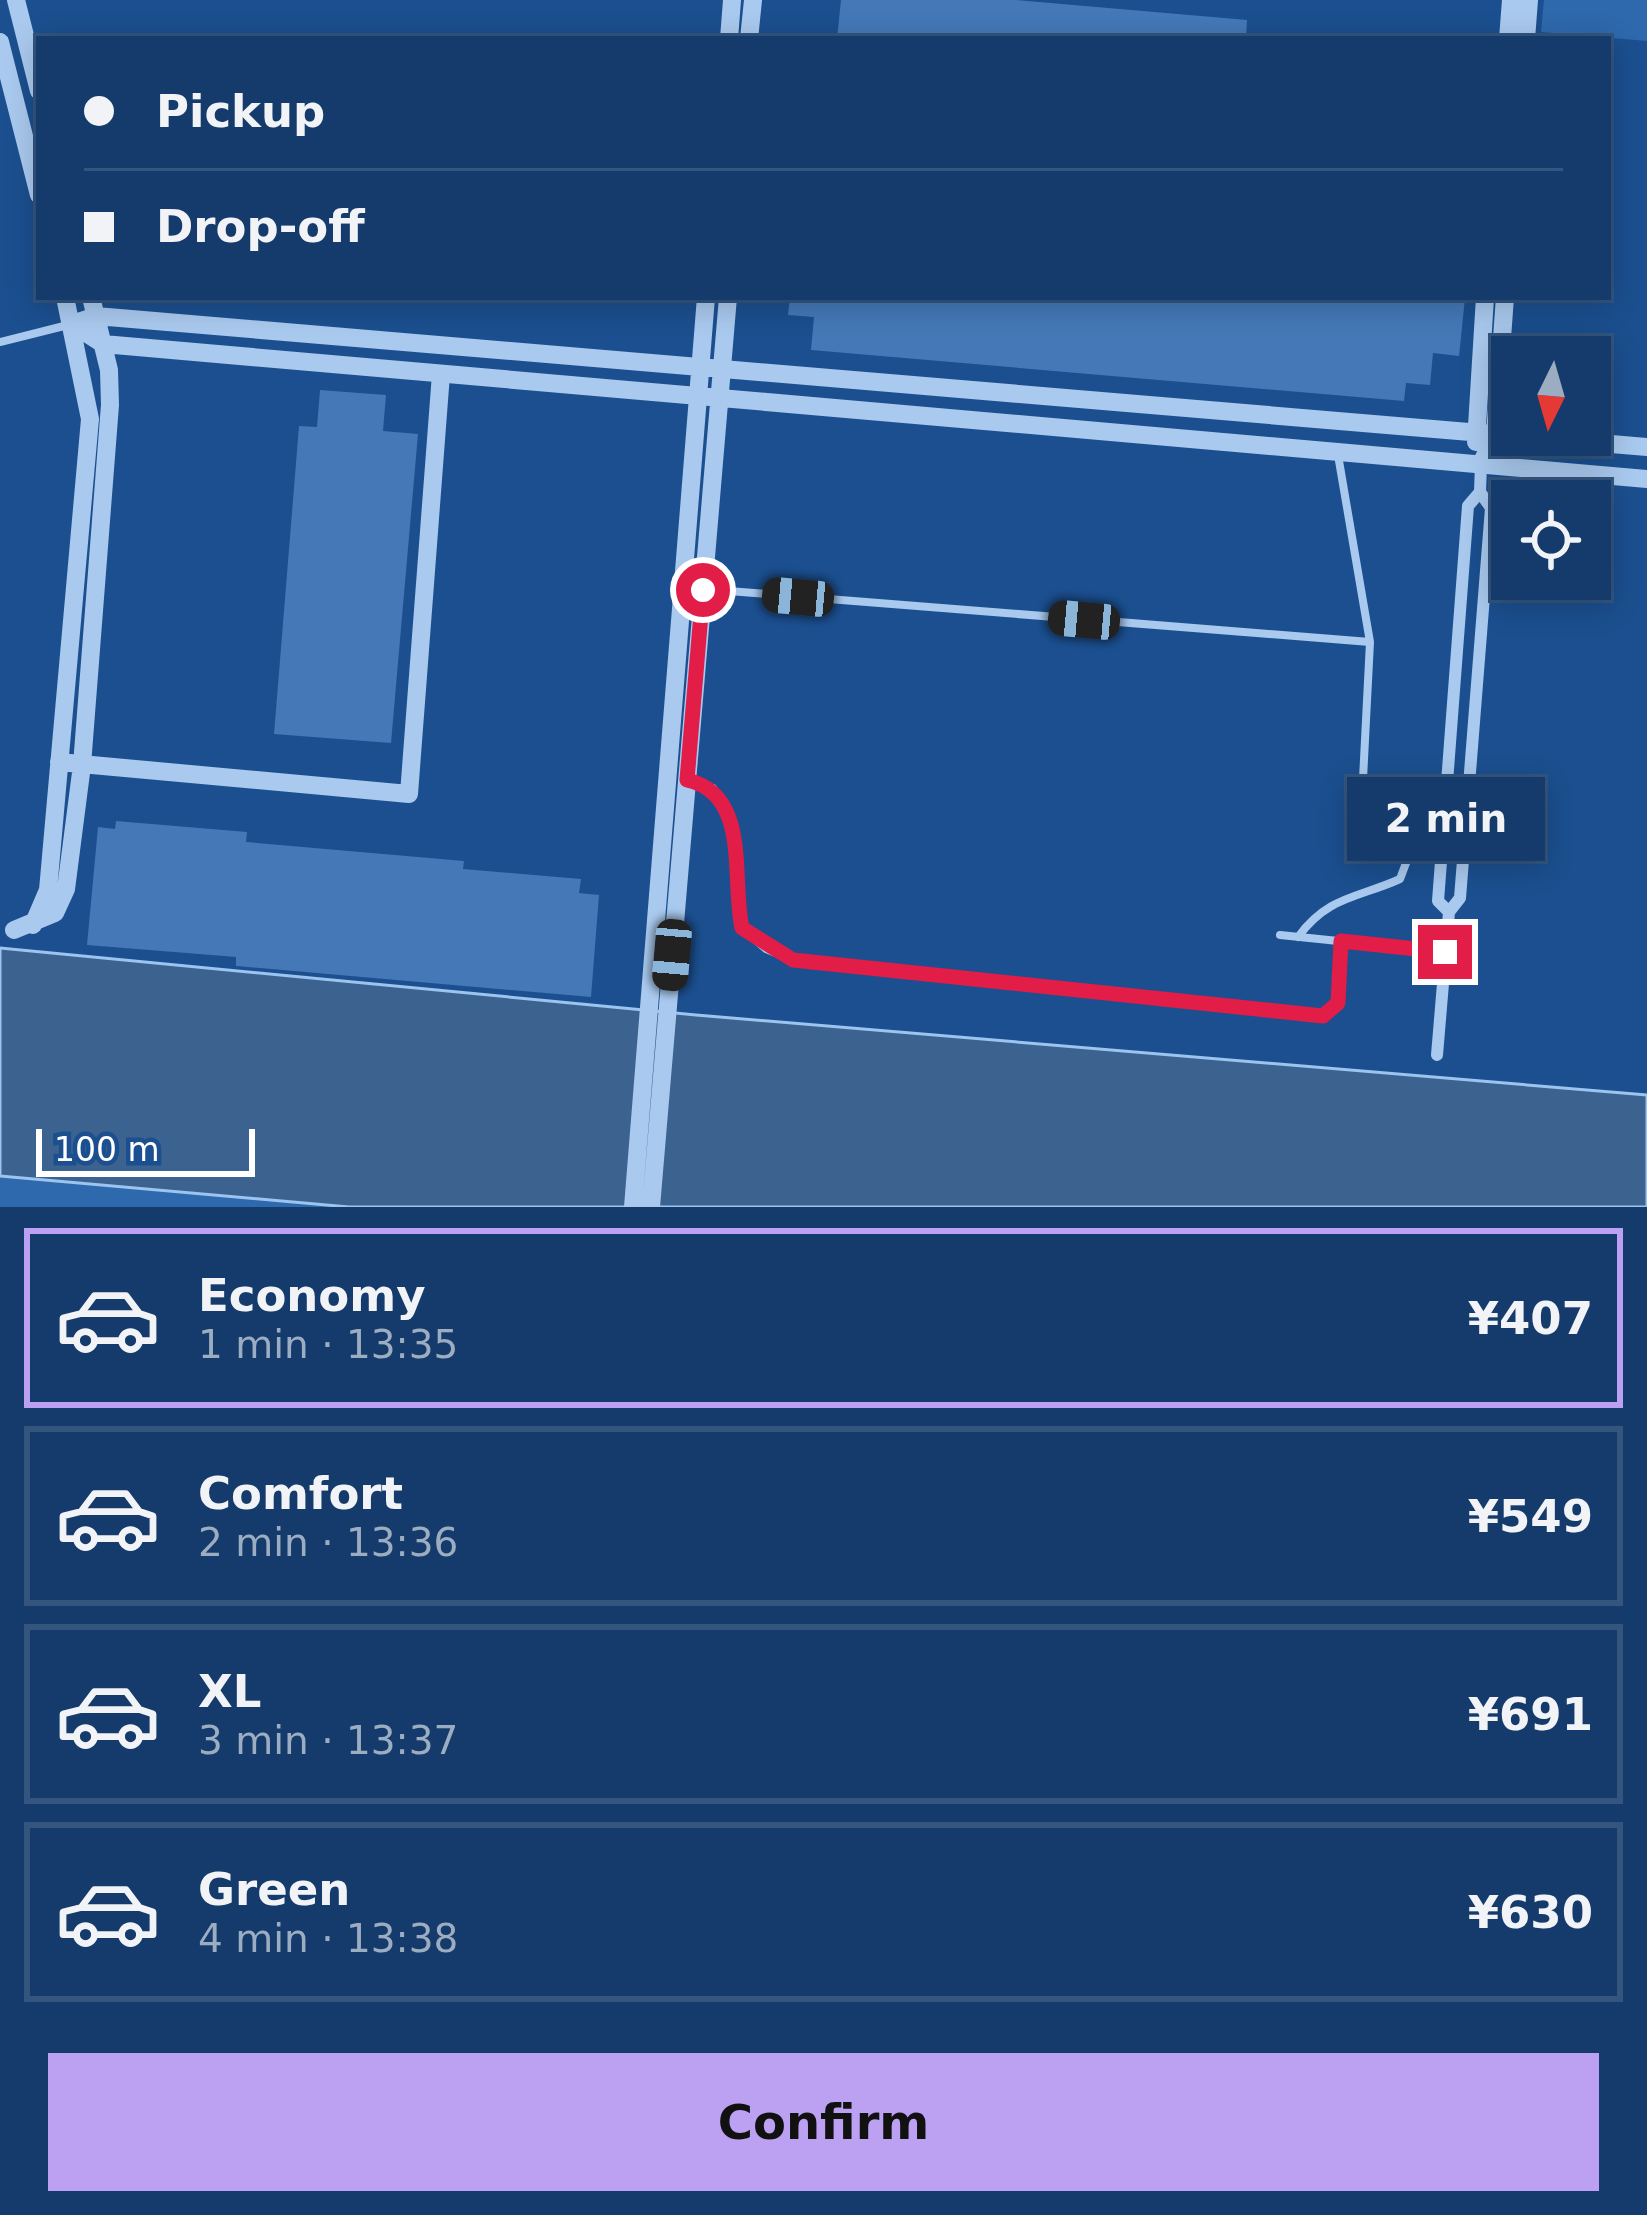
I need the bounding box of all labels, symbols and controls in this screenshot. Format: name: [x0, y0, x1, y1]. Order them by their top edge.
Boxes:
text: Pickup: [156, 85, 325, 138]
text: Drop-off: [156, 200, 365, 253]
north arrow: [1491, 336, 1611, 456]
map controls: [1491, 336, 1611, 600]
button: locate: [1491, 480, 1611, 600]
route start: [676, 563, 730, 617]
car: [761, 576, 835, 618]
car: [1047, 599, 1121, 641]
callout: 2 min: [1346, 778, 1544, 862]
text: 2 min: [1385, 796, 1507, 841]
car: [651, 918, 693, 992]
route end: [1418, 925, 1472, 979]
scale bar: [36, 1123, 255, 1176]
text: 100 m: [54, 1130, 160, 1169]
icon: car: [54, 1264, 162, 1372]
text: Economy: [198, 1269, 426, 1322]
text: ¥407: [1468, 1292, 1593, 1345]
text: 1 min · 13:35: [198, 1322, 458, 1367]
icon: car: [54, 1462, 162, 1570]
text: Comfort: [198, 1467, 403, 1520]
text: ¥549: [1468, 1490, 1593, 1543]
text: 2 min · 13:36: [198, 1520, 458, 1565]
icon: car: [54, 1660, 162, 1768]
text: XL: [198, 1665, 261, 1718]
text: ¥691: [1468, 1688, 1593, 1741]
text: 3 min · 13:37: [198, 1718, 458, 1763]
icon: car: [54, 1858, 162, 1966]
text: Green: [198, 1863, 350, 1916]
text: ¥630: [1468, 1886, 1593, 1939]
text: 4 min · 13:38: [198, 1916, 458, 1961]
button: Confirm: [48, 2053, 1599, 2191]

